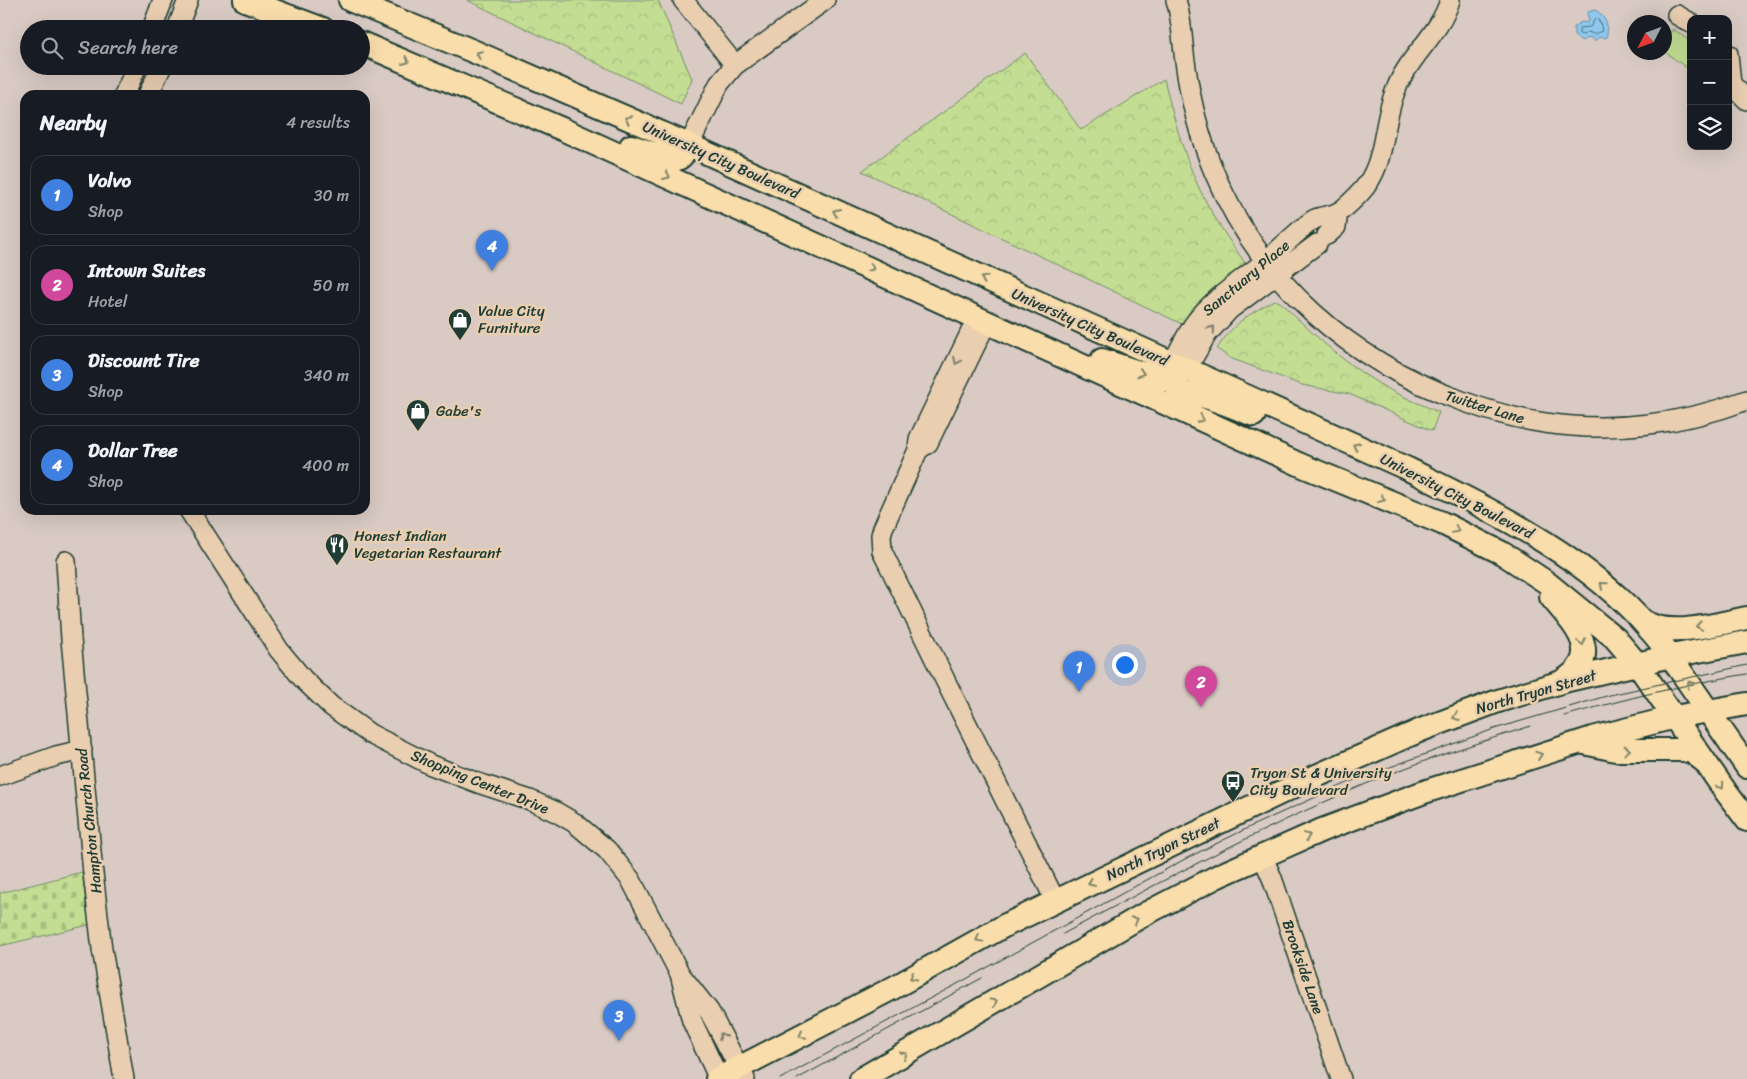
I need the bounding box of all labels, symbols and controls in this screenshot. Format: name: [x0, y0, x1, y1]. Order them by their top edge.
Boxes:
north arrow: [1627, 15, 1672, 60]
map controls: [1687, 15, 1732, 150]
button: +: [1687, 15, 1732, 60]
search box: [20, 20, 370, 75]
text: Search here: [78, 31, 178, 64]
icon: search: [38, 34, 66, 62]
one-way arrow: [475, 49, 484, 60]
one-way arrow: [401, 55, 410, 65]
button: −: [1687, 60, 1732, 105]
text: Nearby: [40, 104, 106, 142]
button: layers: [1687, 105, 1732, 150]
text: 4 results: [286, 108, 350, 137]
one-way arrow: [624, 114, 633, 125]
street label: University City Boulevard: [638, 114, 805, 207]
text: Volvo: [88, 164, 131, 197]
one-way arrow: [662, 170, 671, 181]
text: 1: [54, 181, 60, 210]
text: 30 m: [314, 181, 349, 210]
text: Shop: [88, 197, 123, 226]
one-way arrow: [832, 208, 841, 219]
pin: 4: [476, 230, 508, 271]
street label: Sanctuary Place: [1196, 233, 1296, 323]
text: Intown Suites: [88, 254, 205, 287]
one-way arrow: [866, 262, 875, 273]
text: 2: [52, 271, 62, 300]
text: 50 m: [313, 271, 349, 300]
one-way arrow: [980, 275, 989, 285]
street label: University City Boulevard: [1007, 281, 1174, 374]
text: Hotel: [88, 287, 127, 316]
place label: Value City Furniture: [478, 298, 545, 341]
shop icon: Value City Furniture: [447, 307, 473, 341]
one-way arrow: [1206, 325, 1215, 334]
text: Discount Tire: [88, 344, 200, 377]
one-way arrow: [953, 356, 963, 365]
text: 3: [53, 361, 61, 390]
text: 340 m: [304, 361, 349, 390]
one-way arrow: [1136, 367, 1145, 377]
text: Shop: [88, 377, 123, 406]
street label: Twitter Lane: [1442, 383, 1528, 431]
shop icon: Gabe's: [405, 398, 431, 432]
place label: Gabe's: [436, 398, 481, 424]
one-way arrow: [1196, 413, 1205, 423]
text: Dollar Tree: [88, 434, 178, 467]
one-way arrow: [1352, 441, 1361, 452]
street label: University City Boulevard: [1375, 446, 1539, 547]
text: 4: [52, 451, 62, 480]
text: 400 m: [302, 451, 349, 480]
text: Shop: [88, 467, 123, 496]
one-way arrow: [1377, 493, 1386, 504]
place label: Honest Indian Vegetarian Restaurant: [354, 523, 502, 566]
one-way arrow: [1451, 524, 1460, 534]
restaurant icon: Honest Indian Vegetarian Restaurant: [324, 532, 350, 566]
one-way arrow: [1600, 582, 1609, 591]
one-way arrow: [1695, 621, 1703, 631]
one-way arrow: [1576, 638, 1587, 646]
pin: 1: [1063, 651, 1095, 692]
your location: [1112, 652, 1138, 678]
street label: North Tryon Street: [1473, 662, 1600, 722]
pin: 2: [1185, 666, 1217, 707]
one-way arrow: [1687, 680, 1696, 689]
one-way arrow: [1453, 711, 1461, 721]
street label: Shopping Center Drive: [407, 742, 553, 822]
one-way arrow: [1624, 745, 1632, 755]
street label: Hampton Church Road: [68, 746, 110, 895]
one-way arrow: [1534, 751, 1542, 761]
place label: Tryon St & University City Boulevard: [1250, 760, 1392, 803]
bus stop icon: Tryon St & University City Boulevard: [1220, 769, 1246, 803]
one-way arrow: [1715, 780, 1724, 790]
street label: North Tryon Street: [1101, 810, 1225, 888]
one-way arrow: [1302, 832, 1311, 842]
one-way arrow: [1087, 877, 1096, 888]
one-way arrow: [1130, 916, 1139, 926]
street label: Brookside Lane: [1275, 916, 1331, 1018]
one-way arrow: [976, 933, 985, 943]
one-way arrow: [909, 970, 918, 980]
one-way arrow: [989, 998, 998, 1008]
pin: 3: [603, 1000, 635, 1041]
one-way arrow: [798, 1029, 807, 1039]
one-way arrow: [719, 1032, 729, 1041]
one-way arrow: [898, 1051, 907, 1061]

